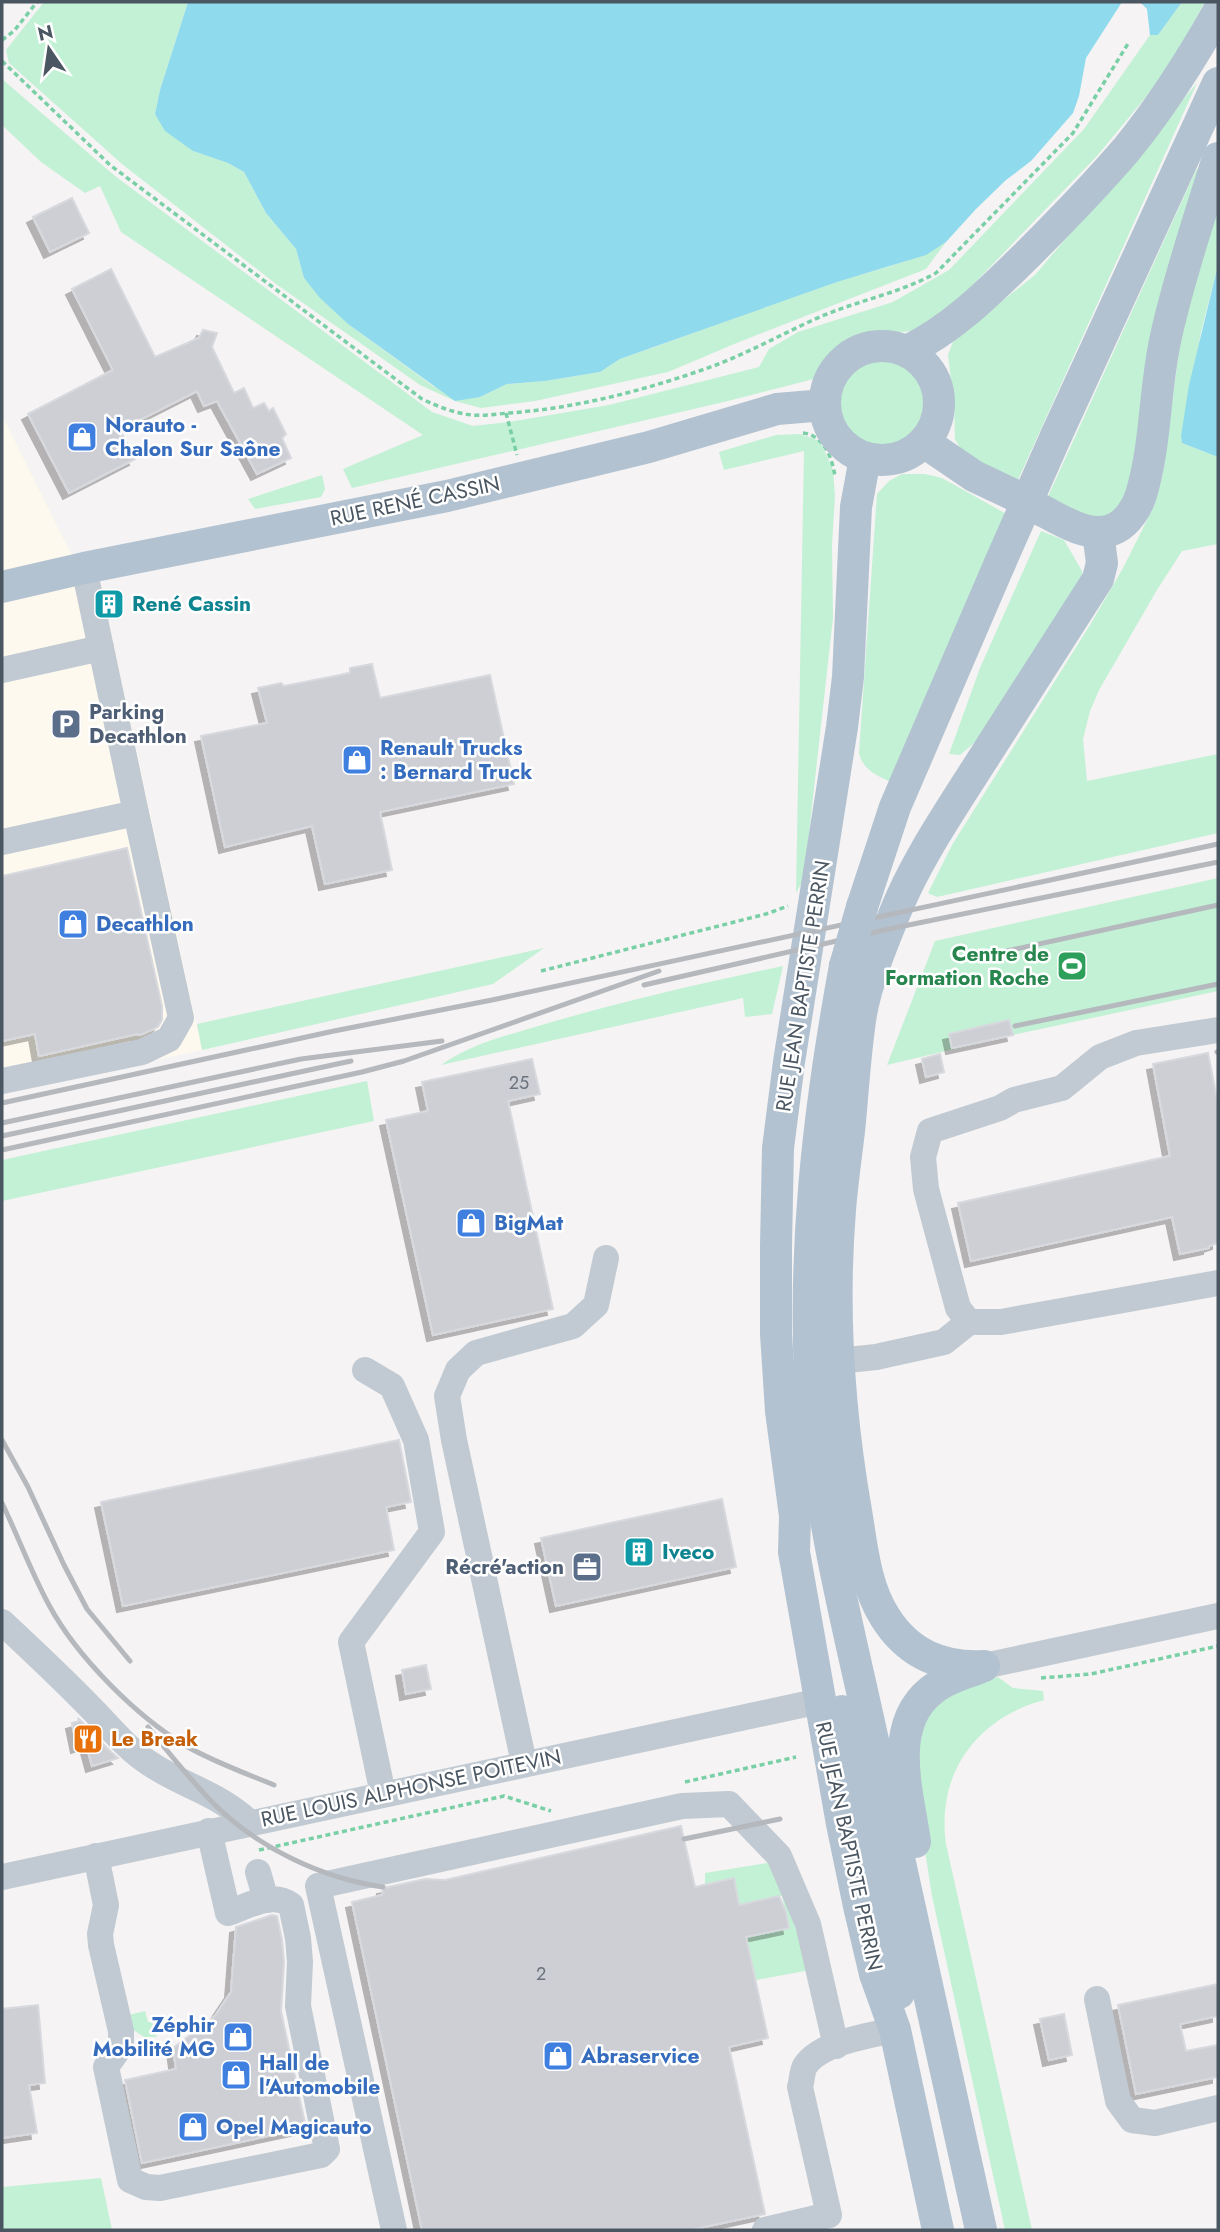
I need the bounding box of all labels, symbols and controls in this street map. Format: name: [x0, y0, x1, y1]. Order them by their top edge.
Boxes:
north arrow: [14, 14, 84, 84]
text: N: [35, 18, 56, 48]
place label: Norauto - Chalon Sur Saône: [105, 410, 281, 464]
shop icon: Norauto - Chalon Sur Saône: [65, 420, 99, 454]
street label: RUE RENÉ CASSIN: [327, 468, 503, 534]
building icon: René Cassin: [92, 587, 126, 621]
place label: René Cassin: [132, 589, 251, 619]
place label: Parking Decathlon: [89, 697, 187, 751]
parking icon: Parking Decathlon: [49, 707, 83, 741]
place label: Renault Trucks : Bernard Truck: [380, 733, 532, 787]
shop icon: Renault Trucks : Bernard Truck: [340, 743, 374, 777]
street label: RUE JEAN BAPTISTE PERRIN: [768, 858, 838, 1114]
shop icon: Decathlon: [56, 907, 90, 941]
place label: Decathlon: [96, 909, 194, 939]
place label: Centre de Formation Roche: [885, 939, 1049, 993]
sports icon: Centre de Formation Roche: [1055, 949, 1089, 983]
house number: 25: [509, 1070, 529, 1096]
shop icon: BigMat: [454, 1206, 488, 1240]
place label: BigMat: [494, 1208, 564, 1238]
building icon: Iveco: [622, 1535, 656, 1569]
place label: Iveco: [662, 1537, 714, 1567]
office icon: Récré'action: [570, 1550, 604, 1584]
place label: Récré'action: [445, 1552, 564, 1582]
street label: RUE JEAN BAPTISTE PERRIN: [808, 1719, 890, 1973]
restaurant icon: Le Break: [71, 1722, 105, 1756]
place label: Le Break: [111, 1724, 198, 1754]
street label: RUE LOUIS ALPHONSE POITEVIN: [258, 1741, 564, 1835]
house number: 2: [536, 1961, 546, 1987]
place label: Zéphir Mobilité MG: [93, 2010, 215, 2064]
shop icon: Zéphir Mobilité MG: [221, 2020, 255, 2054]
shop icon: Abraservice: [541, 2039, 575, 2073]
place label: Abraservice: [580, 2041, 699, 2071]
place label: Hall de l'Automobile: [259, 2048, 380, 2102]
shop icon: Hall de l'Automobile: [219, 2058, 253, 2092]
shop icon: Opel Magicauto: [176, 2110, 210, 2144]
place label: Opel Magicauto: [216, 2112, 372, 2142]

